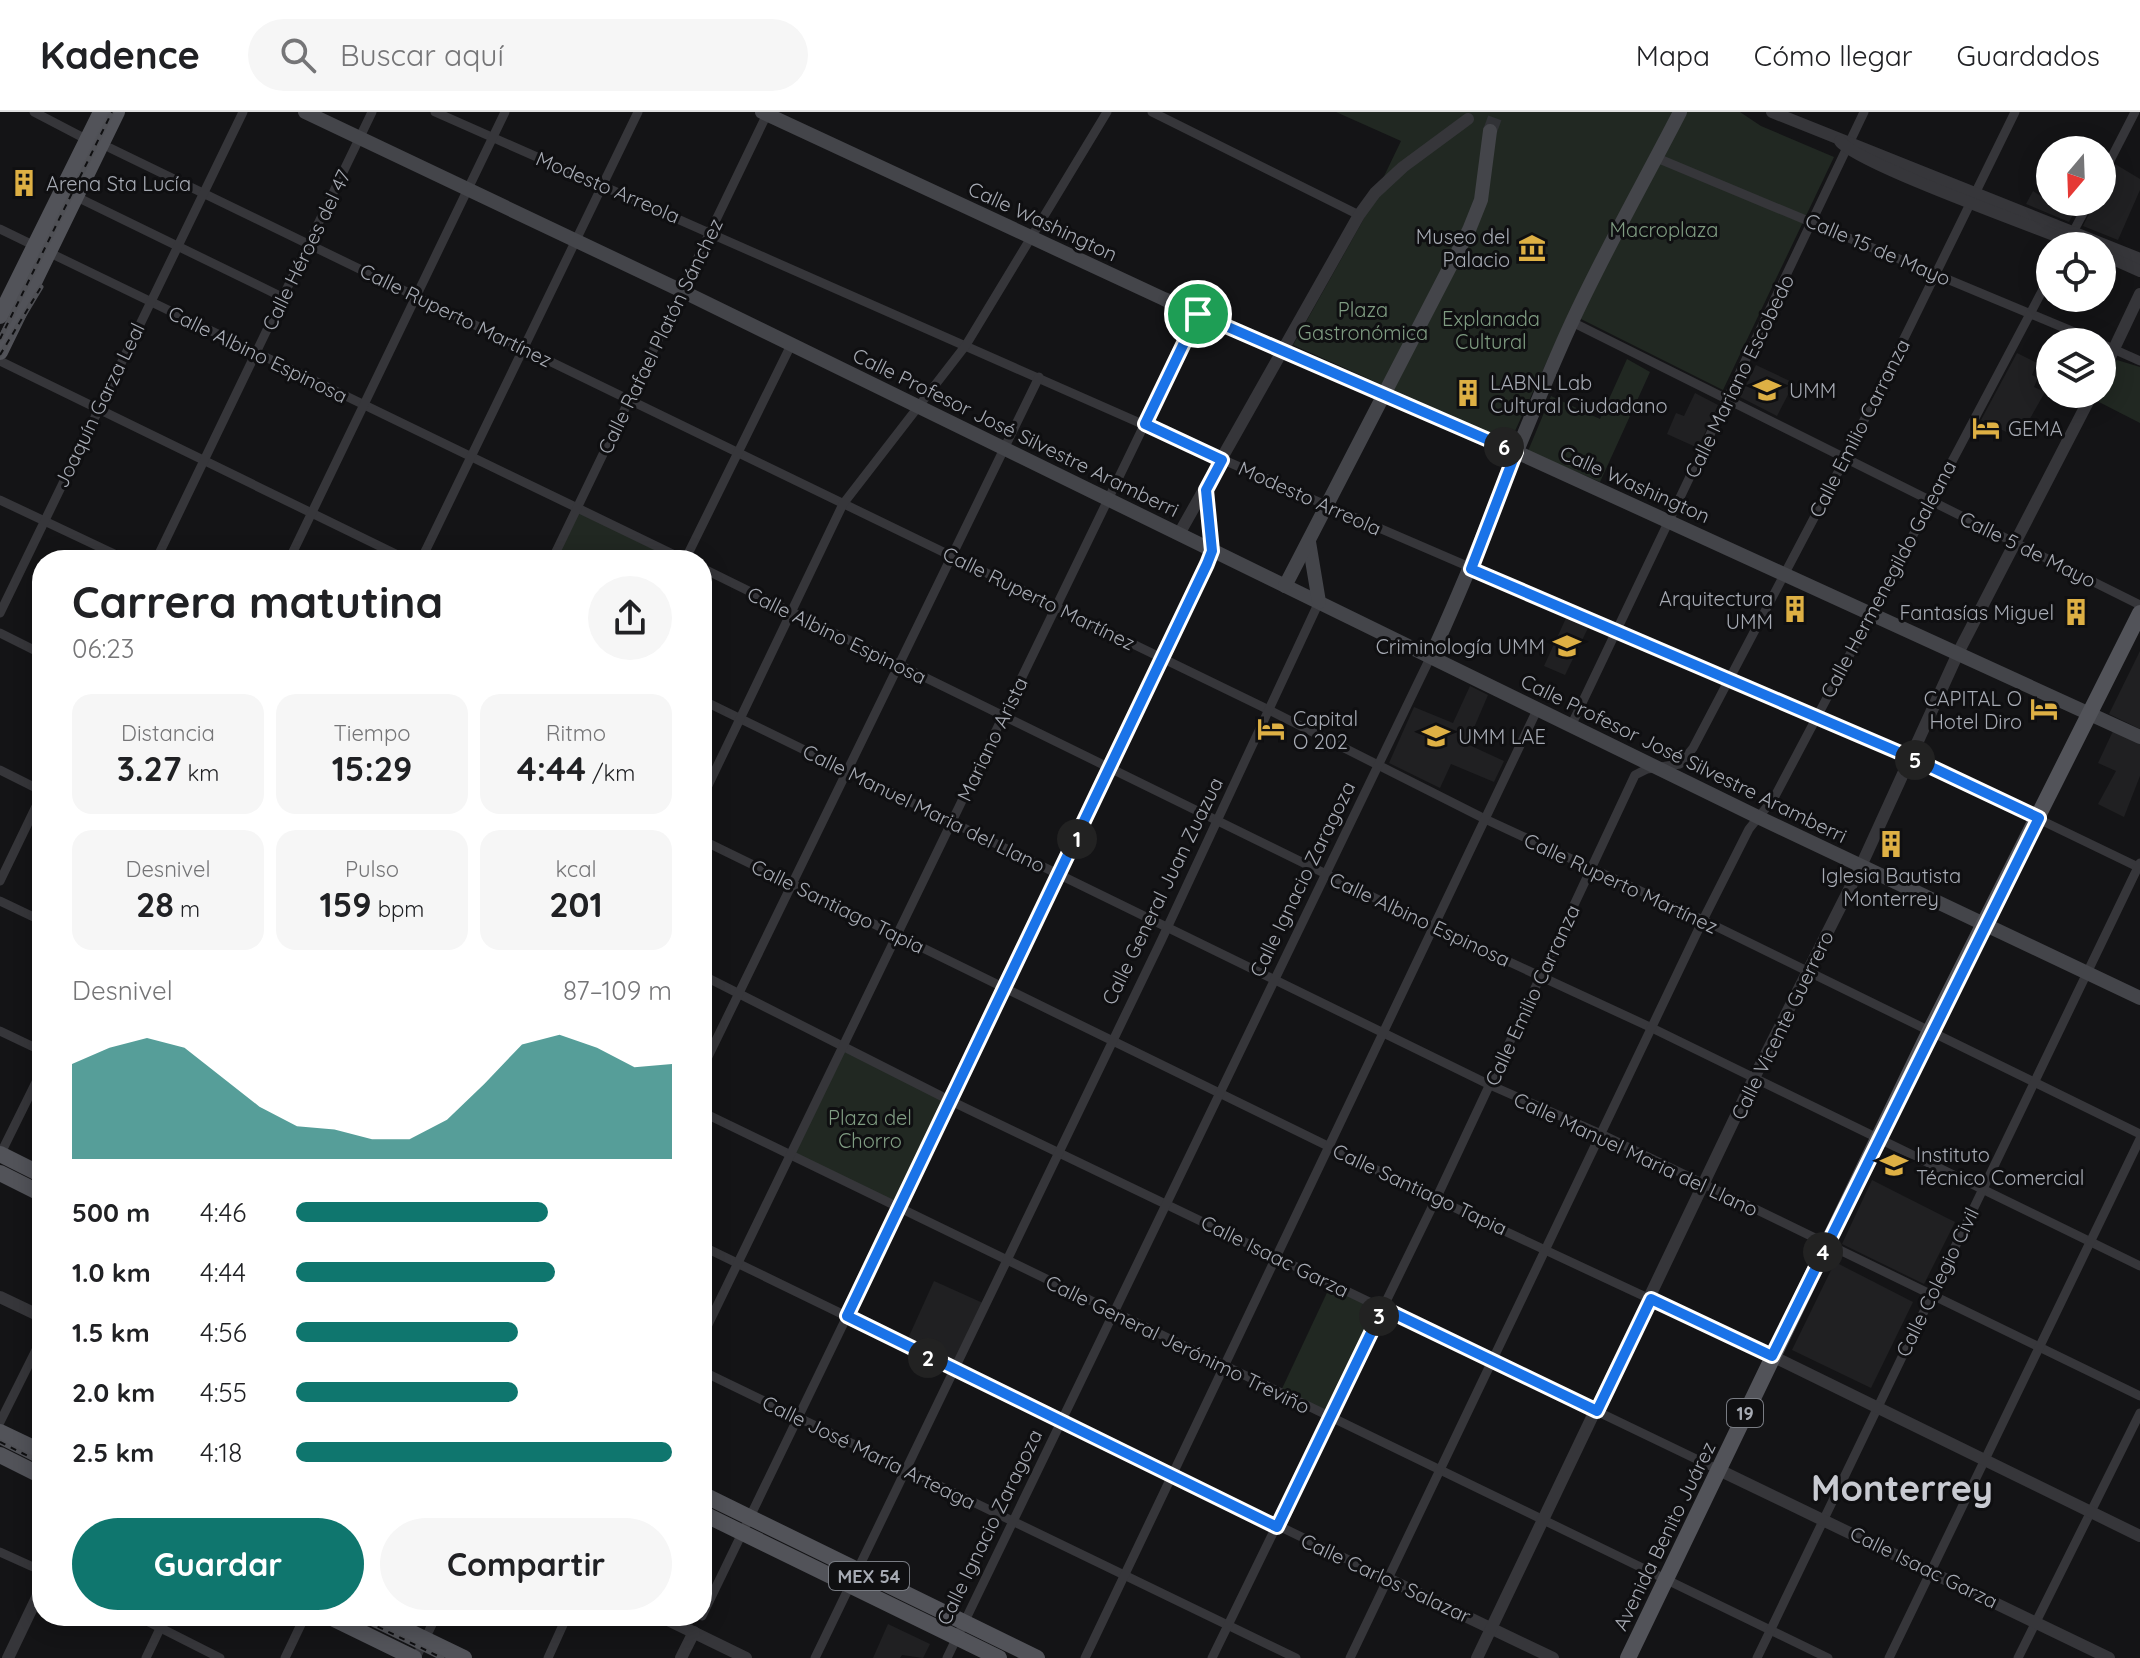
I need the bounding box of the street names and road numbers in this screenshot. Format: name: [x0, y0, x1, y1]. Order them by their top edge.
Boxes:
street label: Modesto Arreola: [532, 145, 684, 229]
street label: Calle Héroes del 47: [256, 166, 356, 334]
street label: Calle Washington: [964, 176, 1122, 266]
street label: Calle 15 de Mayo: [1802, 207, 1954, 291]
street label: Calle Rafael Platón Sánchez: [592, 214, 728, 458]
street label: Calle Ruperto Martínez: [356, 258, 556, 372]
street label: Calle Mariano Escobedo: [1679, 270, 1799, 482]
street label: Calle Albino Espinosa: [164, 300, 352, 408]
street label: Joaquín Garza Leal: [48, 318, 150, 492]
street label: Calle Emilio Carranza: [1803, 335, 1915, 521]
street label: Calle Profesor José Silvestre Aramberri: [849, 342, 1183, 522]
street label: Calle Washington: [1556, 440, 1714, 528]
street label: Modesto Arreola: [1235, 455, 1385, 541]
street label: Calle Hermenegildo Galeana: [1815, 456, 1961, 702]
street label: Calle 5 de Mayo: [1956, 505, 2100, 593]
street label: Calle Ruperto Martínez: [939, 541, 1139, 655]
street label: Calle Albino Espinosa: [743, 581, 931, 689]
street label: Calle Profesor José Silvestre Aramberri: [1517, 668, 1851, 848]
street label: Mariano Arista: [951, 673, 1033, 805]
street label: Calle Manuel Maria del Llano: [799, 738, 1049, 878]
street label: Calle General Juan Zuazua: [1096, 773, 1228, 1009]
street label: Calle Ignacio Zaragoza: [1244, 777, 1360, 981]
street label: Calle Ruperto Martínez: [1520, 827, 1722, 939]
street label: Calle Santiago Tapia: [747, 853, 929, 959]
street label: Calle Albino Espinosa: [1326, 866, 1514, 972]
street label: Calle Emilio Carranza: [1479, 900, 1585, 1090]
street label: Calle Vicente Guerrero: [1725, 926, 1839, 1124]
street label: Calle Manuel Maria del Llano: [1510, 1086, 1762, 1222]
street label: Calle Santiago Tapia: [1329, 1138, 1511, 1240]
street label: Calle Colegio Civil: [1890, 1203, 1984, 1361]
street label: Calle Isaac Garza: [1197, 1209, 1353, 1303]
street label: Calle General Jerónimo Treviño: [1042, 1269, 1314, 1419]
street label: Calle José María Arteaga: [758, 1389, 980, 1515]
road number: 19: [1727, 1399, 1763, 1427]
street label: Calle Ignacio Zaragoza: [931, 1425, 1047, 1629]
street label: Avenida Benito Juárez: [1607, 1437, 1721, 1635]
street label: Calle Isaac Garza: [1846, 1520, 2002, 1614]
street label: Calle Carlos Salazar: [1297, 1528, 1475, 1628]
road number: MEX 54: [829, 1562, 909, 1590]

